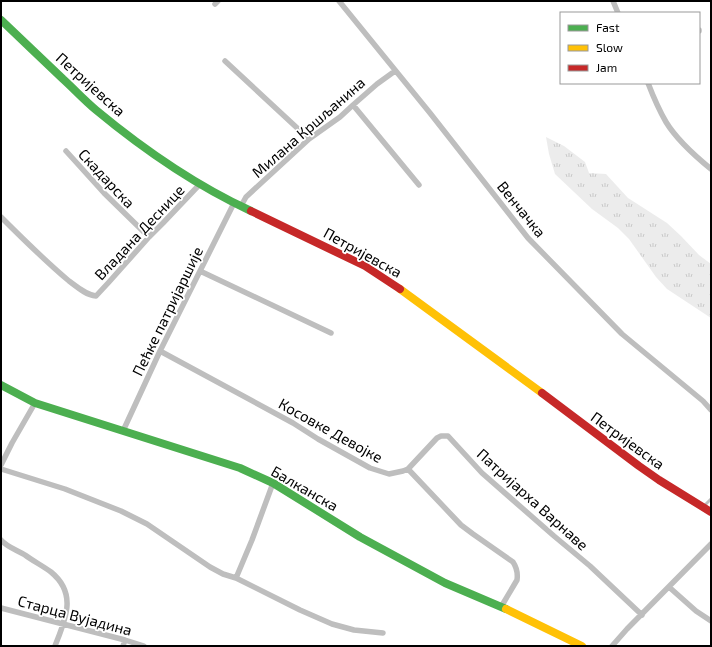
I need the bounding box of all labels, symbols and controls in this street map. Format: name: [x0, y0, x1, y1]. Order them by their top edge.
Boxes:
legend: [560, 12, 700, 84]
text: Fast: [596, 20, 620, 34]
text: Slow: [596, 40, 623, 54]
street label: Петријевска: [52, 48, 129, 120]
text: Jam: [596, 60, 617, 74]
street label: Милана Кршљанина: [248, 73, 368, 181]
street label: Скадарска: [75, 145, 139, 211]
street label: Венчачка: [494, 177, 550, 241]
street label: Владана Деснице: [90, 181, 188, 283]
street label: Петријевска: [320, 223, 405, 282]
street label: Пећке патријаршије: [128, 243, 207, 379]
street label: Косовке Девојке: [275, 394, 386, 467]
street label: Петријевска: [587, 407, 668, 474]
street label: Патријарха Варнаве: [473, 444, 592, 554]
street label: Балканска: [268, 462, 342, 514]
street label: Старца Вујадина: [16, 591, 134, 640]

